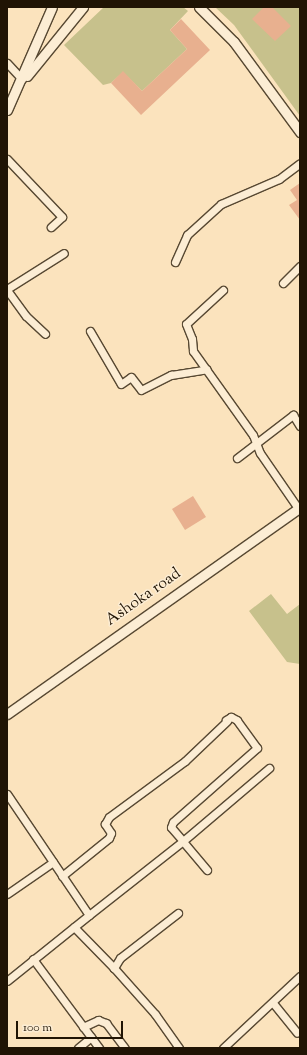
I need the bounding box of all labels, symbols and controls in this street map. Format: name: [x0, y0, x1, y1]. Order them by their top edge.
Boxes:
street label: Ashoka road: [103, 565, 185, 631]
scale bar: [18, 1013, 125, 1039]
text: 100 m: [23, 1019, 52, 1037]

